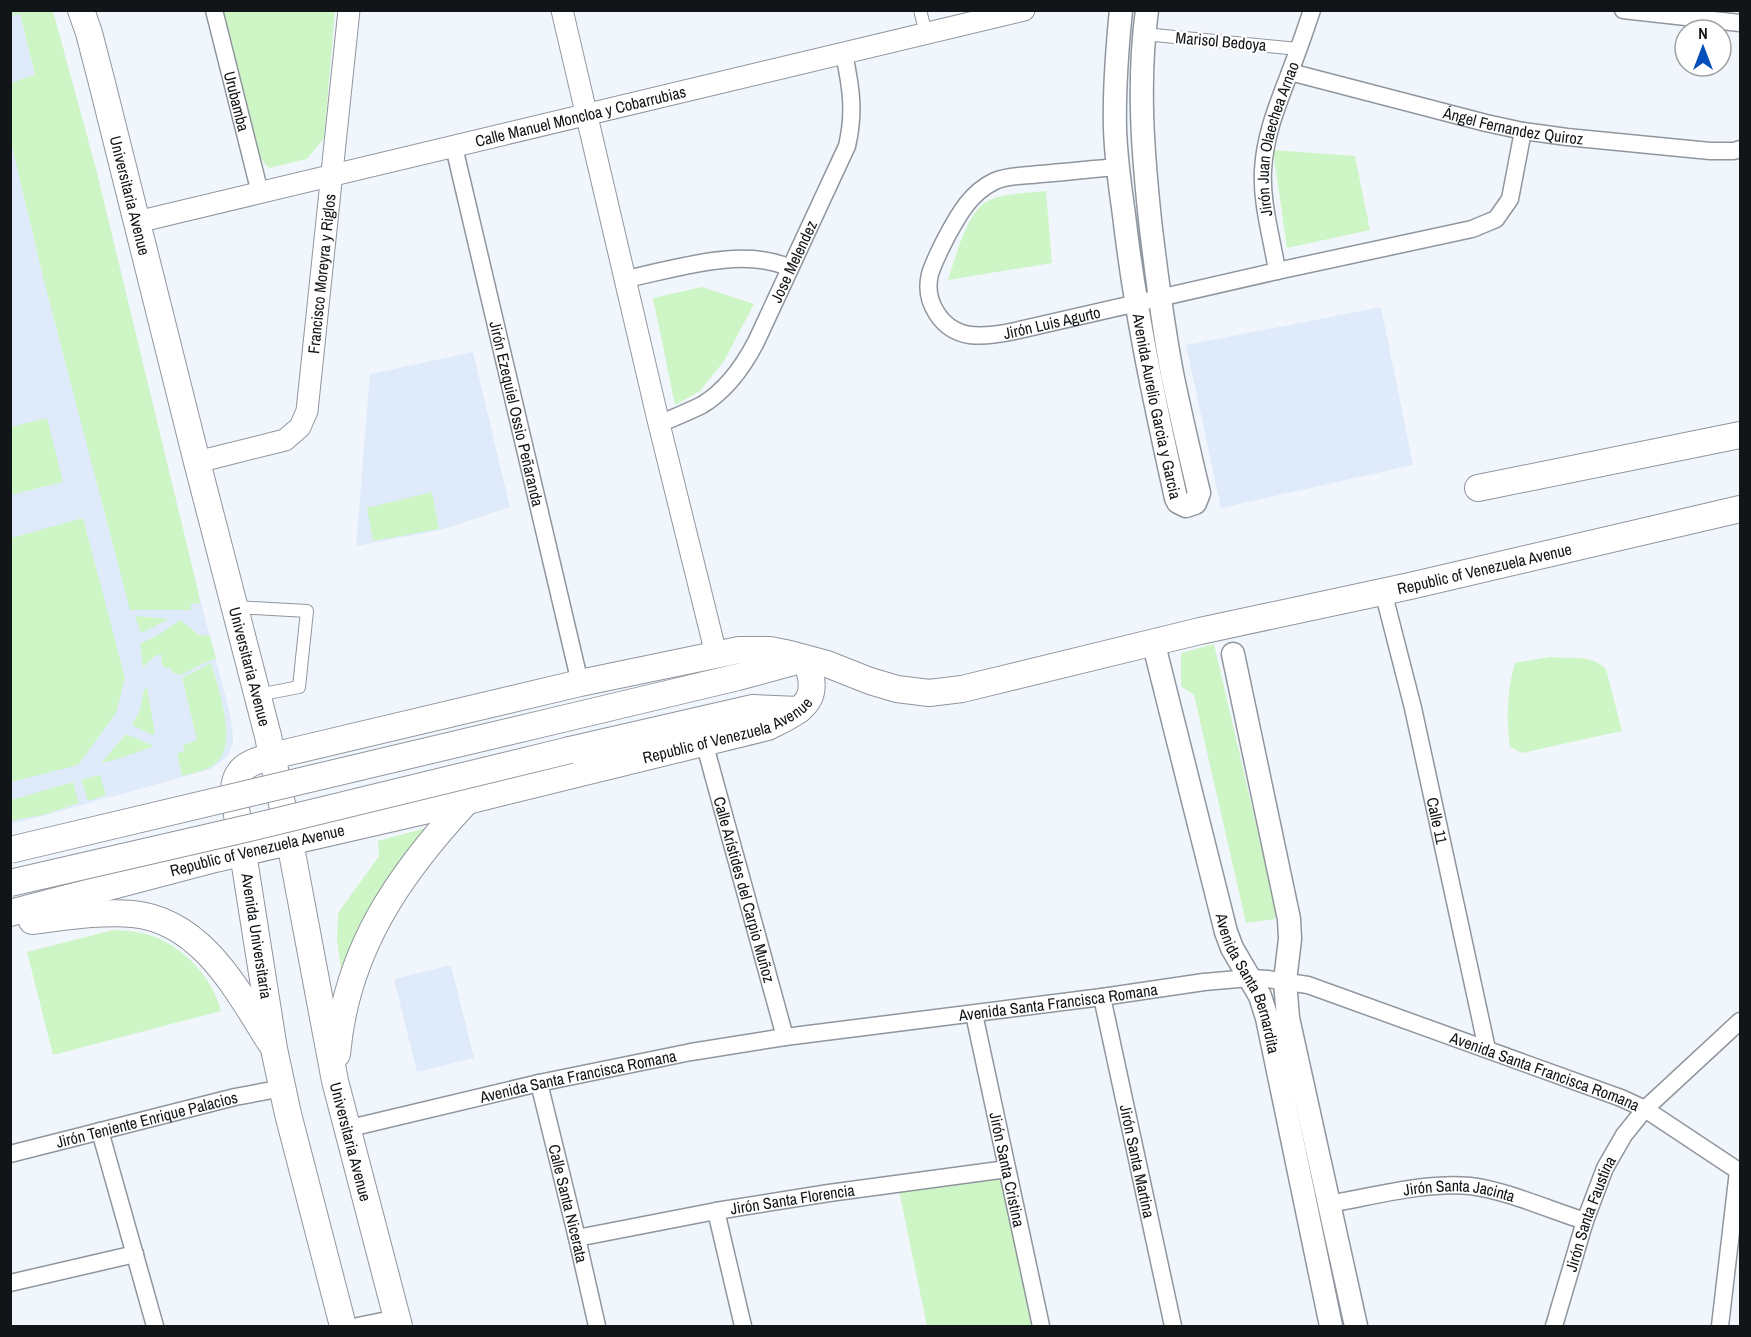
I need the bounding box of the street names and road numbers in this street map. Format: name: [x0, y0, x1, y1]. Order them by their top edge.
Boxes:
street label: Marisol Bedoya: [1175, 26, 1268, 56]
street label: Jirón Juan Olaechea Arnao: [1252, 58, 1304, 218]
street label: Urubamba: [219, 69, 255, 134]
street label: Calle Manuel Moncloa y Cobarrubias: [473, 80, 688, 152]
street label: Ángel Fernandez Quiroz: [1440, 101, 1585, 150]
street label: Universitaria Avenue: [105, 133, 156, 258]
street label: Francisco Moreyra y Riglos: [302, 193, 341, 355]
street label: Jose Melendez: [765, 216, 822, 306]
street label: Jirón Luis Agurto: [1001, 301, 1103, 344]
street label: Avenida Aurelio Garcia y Garcia: [1127, 311, 1187, 502]
street label: Jirón Ezequiel Ossio Peñaranda: [484, 319, 549, 509]
street label: Republic of Venezuela Avenue: [1395, 538, 1574, 599]
street label: Universitaria Avenue: [224, 605, 276, 729]
street label: Republic of Venezuela Avenue: [640, 693, 817, 768]
street label: Calle Arístides del Carpio Muñoz: [708, 794, 781, 985]
street label: Calle 11: [1422, 795, 1453, 847]
street label: Republic of Venezuela Avenue: [167, 819, 346, 881]
street label: Avenida Universitaria: [236, 871, 278, 1001]
street label: Avenida Santa Bernardita: [1210, 910, 1285, 1056]
street label: Avenida Santa Francisca Romana: [956, 978, 1160, 1026]
street label: Avenida Santa Francisca Romana: [1446, 1026, 1644, 1116]
street label: Avenida Santa Francisca Romana: [476, 1044, 679, 1108]
street label: Universitaria Avenue: [325, 1080, 377, 1204]
street label: Jirón Teniente Enrique Palacios: [54, 1086, 240, 1153]
street label: Jirón Santa Martina: [1115, 1103, 1161, 1221]
street label: Jirón Santa Cristina: [984, 1110, 1031, 1230]
street label: Calle Santa Nicerata: [543, 1142, 593, 1265]
street label: Jirón Santa Faustina: [1560, 1151, 1621, 1274]
street label: Jirón Santa Jacinta: [1401, 1174, 1518, 1207]
street label: Jirón Santa Florencia: [729, 1179, 857, 1220]

